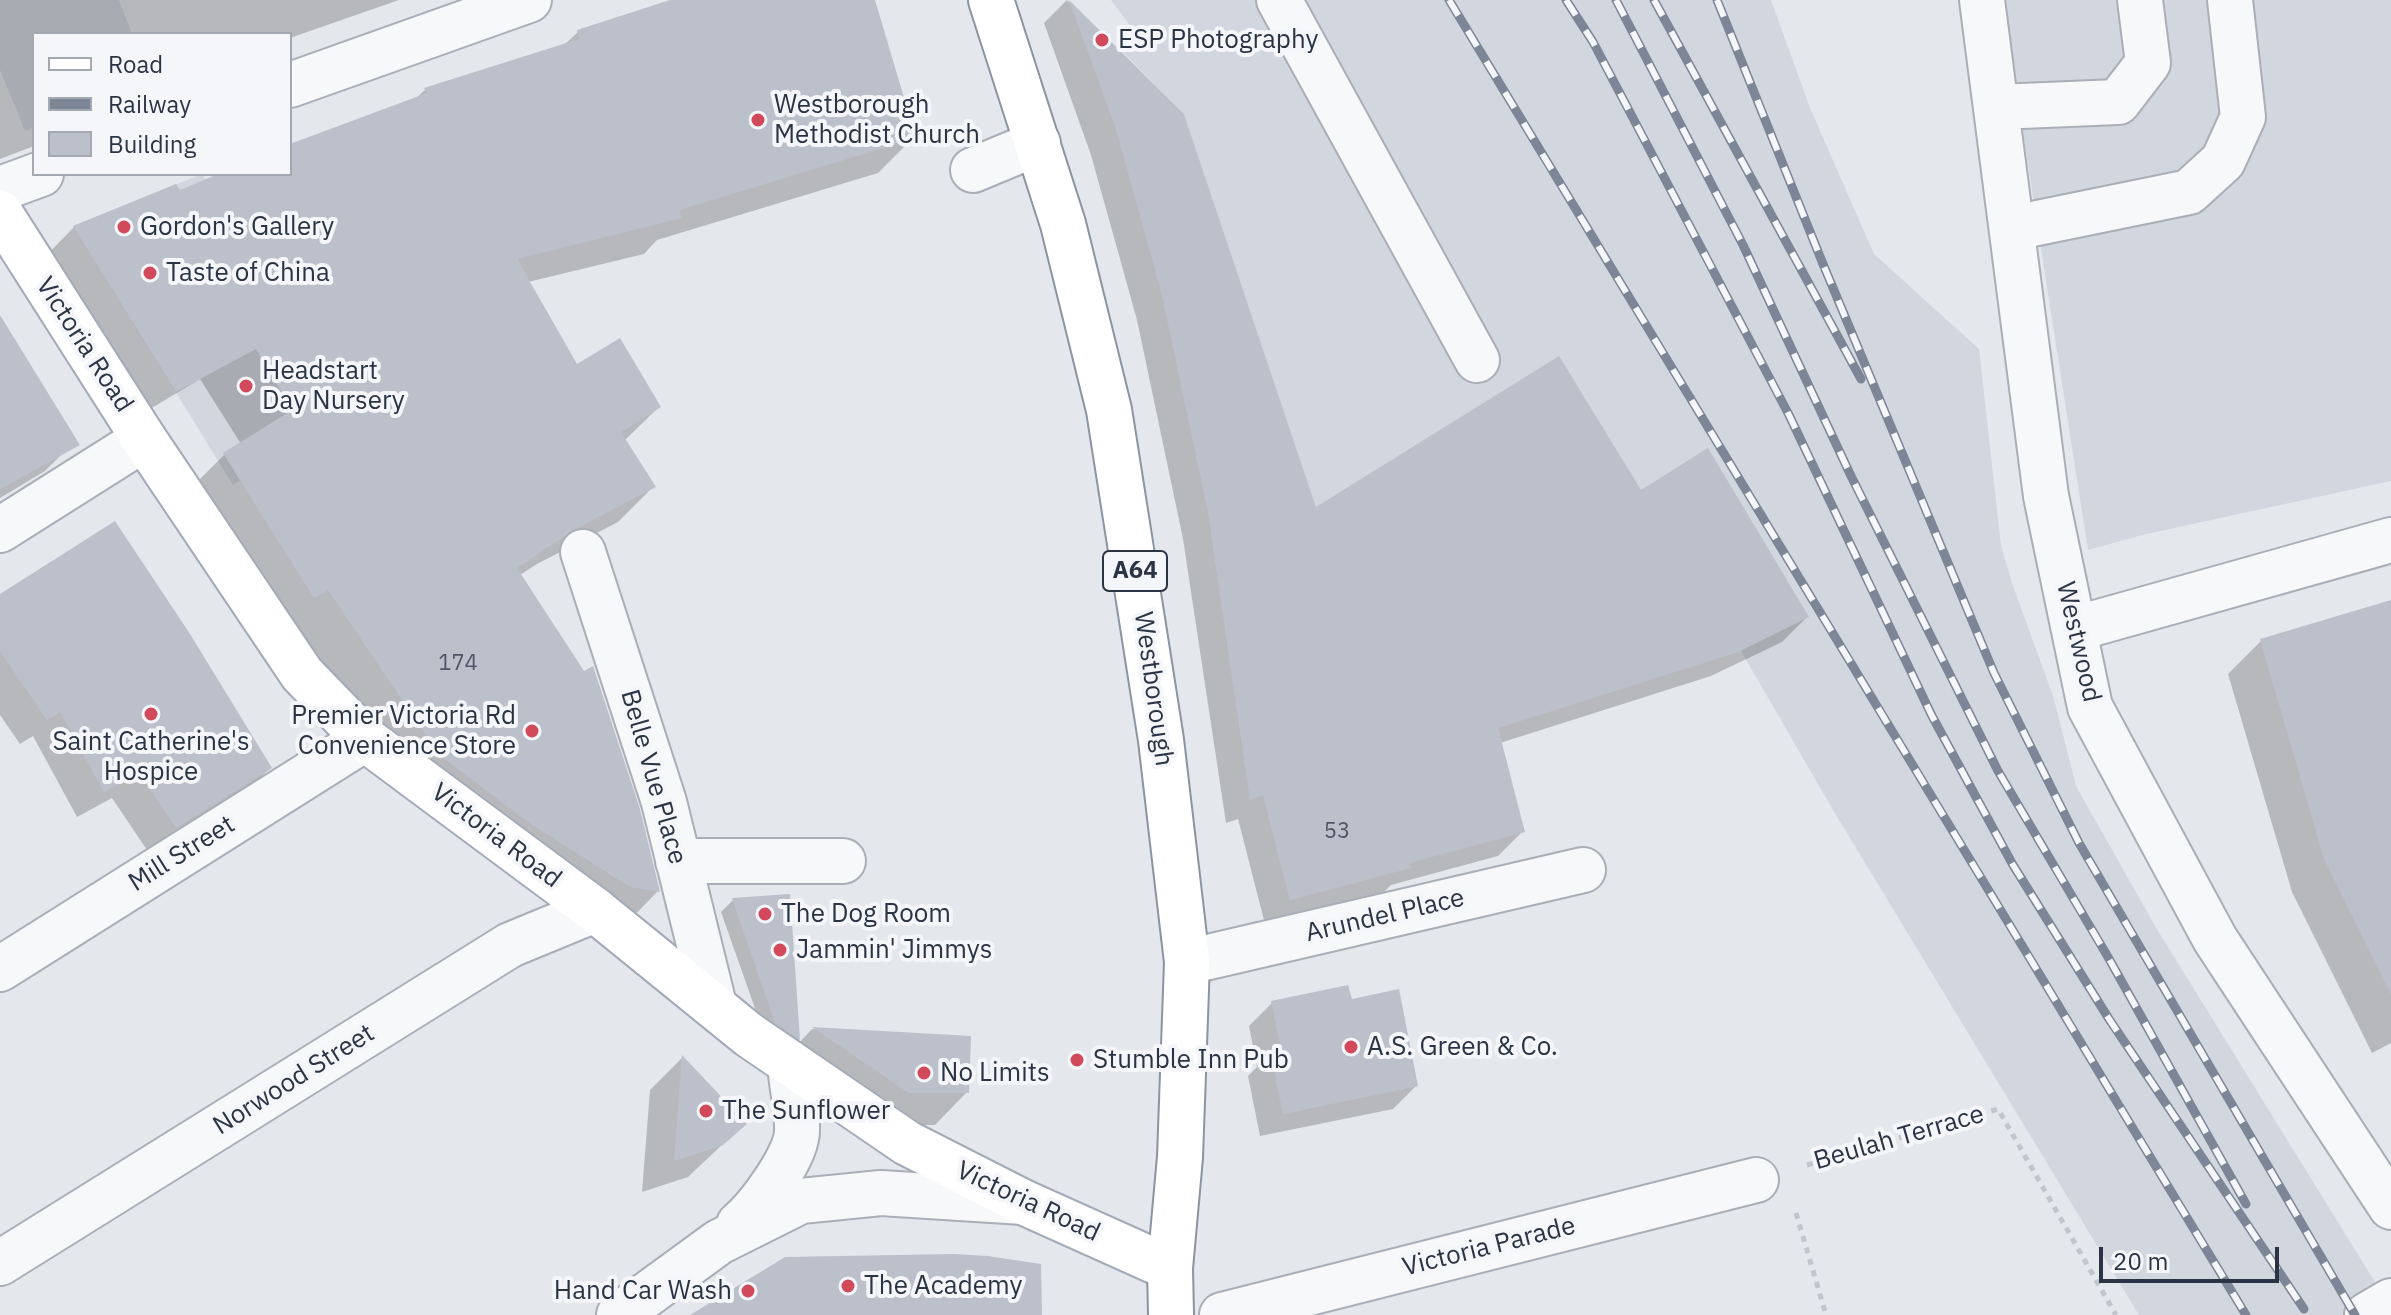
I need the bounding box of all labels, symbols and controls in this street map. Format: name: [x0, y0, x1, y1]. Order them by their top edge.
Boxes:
place label: ESP Photography: [1118, 24, 1318, 56]
marker: ESP Photography: [1093, 31, 1111, 49]
legend: [32, 32, 292, 176]
text: Road: [108, 48, 163, 80]
text: Railway: [108, 88, 191, 120]
place label: Westborough Methodist Church: [774, 89, 980, 150]
marker: Westborough Methodist Church: [749, 111, 767, 129]
text: Building: [108, 128, 196, 160]
place label: Gordon's Gallery: [140, 211, 334, 243]
marker: Gordon's Gallery: [115, 218, 133, 236]
place label: Taste of China: [166, 257, 330, 289]
marker: Taste of China: [141, 264, 159, 282]
street label: Victoria Road: [29, 272, 139, 418]
place label: Headstart Day Nursery: [262, 355, 405, 416]
marker: Headstart Day Nursery: [237, 377, 255, 395]
road number: A64: [1103, 551, 1167, 591]
street label: Westwood: [2049, 579, 2107, 705]
street label: Westborough: [1127, 610, 1179, 768]
house number: 174: [438, 651, 478, 677]
street label: Belle Vue Place: [613, 686, 693, 868]
place label: Premier Victoria Rd Convenience Store: [291, 700, 516, 762]
marker: Saint Catherine's Hospice: [142, 705, 160, 723]
marker: Premier Victoria Rd Convenience Store: [523, 722, 541, 740]
place label: Saint Catherine's Hospice: [52, 726, 250, 788]
street label: Victoria Road: [425, 777, 567, 895]
street label: Mill Street: [123, 809, 241, 899]
house number: 53: [1324, 819, 1350, 845]
street label: Arundel Place: [1302, 883, 1468, 949]
place label: The Dog Room: [781, 898, 951, 930]
marker: The Dog Room: [756, 905, 774, 923]
place label: Jammin' Jimmys: [796, 934, 992, 966]
marker: Jammin' Jimmys: [771, 941, 789, 959]
street label: Norwood Street: [208, 1018, 380, 1142]
place label: A.S. Green & Co.: [1367, 1031, 1558, 1063]
marker: A.S. Green & Co.: [1342, 1038, 1360, 1056]
place label: Stumble Inn Pub: [1093, 1044, 1289, 1076]
marker: Stumble Inn Pub: [1068, 1051, 1086, 1069]
place label: No Limits: [940, 1057, 1050, 1089]
marker: No Limits: [915, 1064, 933, 1082]
place label: The Sunflower: [722, 1095, 890, 1127]
street label: Beulah Terrace: [1810, 1099, 1988, 1177]
marker: The Sunflower: [697, 1102, 715, 1120]
street label: Victoria Road: [951, 1155, 1105, 1249]
street label: Victoria Parade: [1399, 1210, 1579, 1284]
scale bar: [2103, 1231, 2283, 1281]
text: 20 m: [2113, 1245, 2168, 1277]
place label: The Academy: [864, 1270, 1022, 1302]
place label: Hand Car Wash: [554, 1275, 732, 1307]
marker: The Academy: [839, 1277, 857, 1295]
marker: Hand Car Wash: [739, 1282, 757, 1300]

